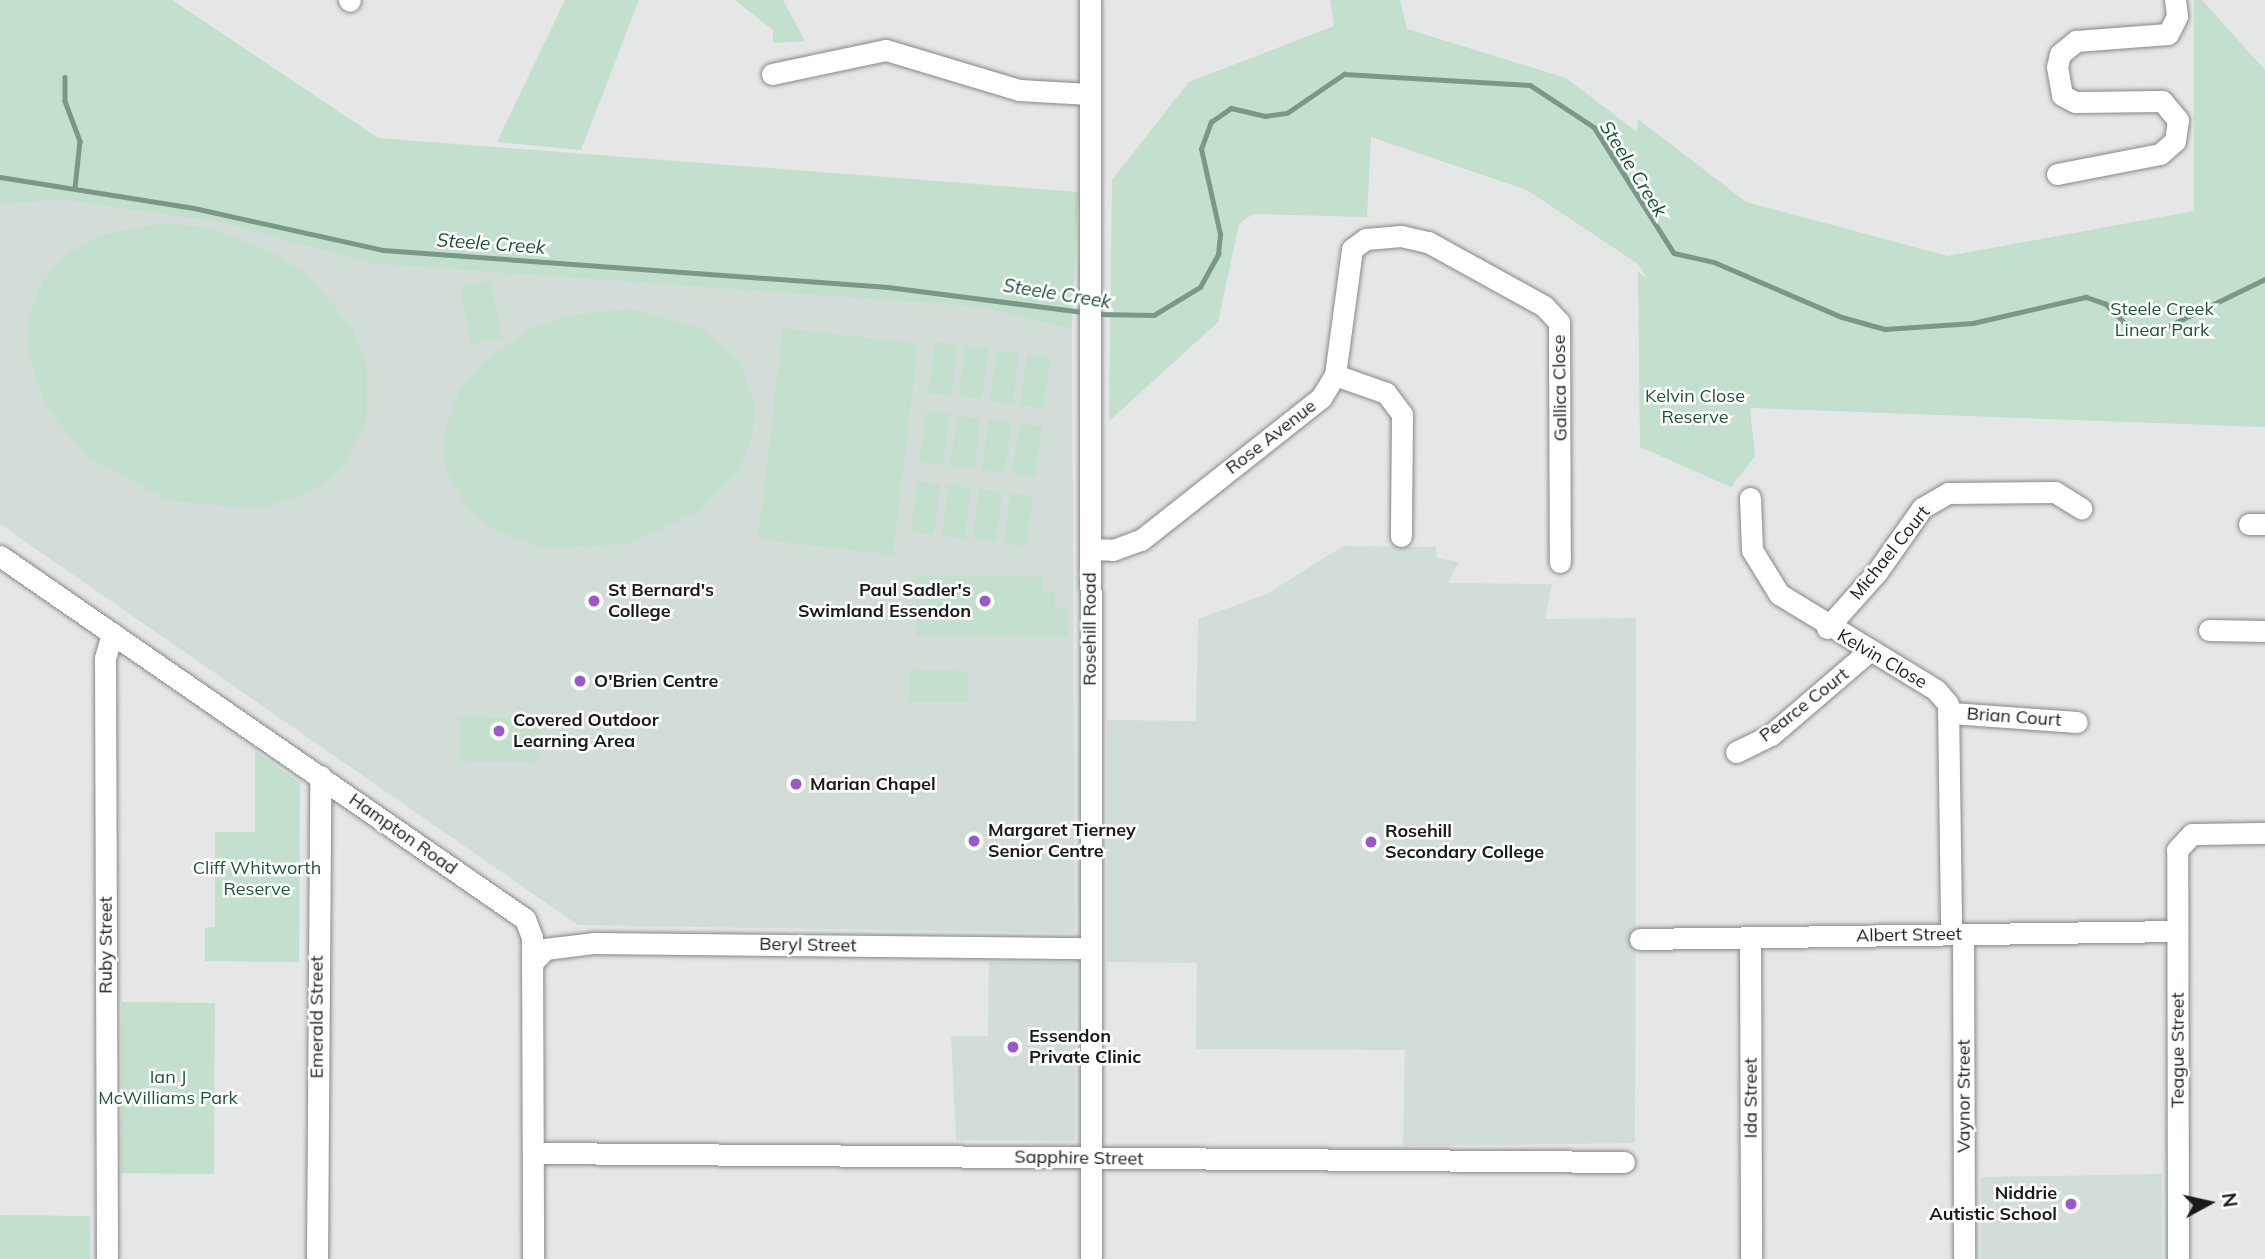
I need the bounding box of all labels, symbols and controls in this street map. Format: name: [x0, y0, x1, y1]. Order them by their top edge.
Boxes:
water label: Steele Creek: [1594, 117, 1672, 221]
water label: Steele Creek: [436, 229, 546, 259]
water label: Steele Creek: [1001, 274, 1113, 314]
park label: Steele Creek Linear Park: [2110, 299, 2214, 342]
street label: Gallica Close: [1548, 334, 1572, 442]
park label: Kelvin Close Reserve: [1645, 386, 1745, 428]
street label: Rose Avenue: [1222, 395, 1320, 479]
street label: Michael Court: [1846, 502, 1934, 604]
street label: Rosehill Road: [1079, 572, 1101, 686]
place label: St Bernard's College: [608, 580, 714, 622]
place label: Paul Sadler's Swimland Essendon: [798, 580, 971, 622]
marker: St Bernard's College: [586, 593, 602, 609]
marker: Paul Sadler's Swimland Essendon: [977, 593, 993, 609]
street label: Kelvin Close: [1833, 625, 1931, 693]
street label: Pearce Court: [1755, 663, 1853, 747]
place label: O'Brien Centre: [594, 670, 718, 692]
marker: O'Brien Centre: [572, 673, 588, 689]
street label: Brian Court: [1966, 703, 2062, 731]
place label: Covered Outdoor Learning Area: [513, 710, 659, 752]
marker: Covered Outdoor Learning Area: [491, 723, 507, 739]
place label: Marian Chapel: [810, 773, 936, 795]
marker: Marian Chapel: [788, 776, 804, 792]
street label: Hampton Road: [345, 789, 461, 879]
place label: Margaret Tierney Senior Centre: [988, 820, 1136, 862]
place label: Rosehill Secondary College: [1385, 821, 1544, 864]
marker: Margaret Tierney Senior Centre: [966, 833, 982, 849]
marker: Rosehill Secondary College: [1363, 834, 1379, 850]
park label: Cliff Whitworth Reserve: [193, 858, 321, 900]
street label: Ruby Street: [95, 896, 117, 994]
street label: Albert Street: [1856, 923, 1962, 947]
street label: Beryl Street: [759, 933, 857, 957]
street label: Emerald Street: [306, 956, 328, 1078]
street label: Teague Street: [2167, 992, 2189, 1108]
place label: Essendon Private Clinic: [1029, 1026, 1141, 1068]
marker: Essendon Private Clinic: [1003, 1037, 1023, 1057]
street label: Vaynor Street: [1953, 1039, 1975, 1153]
street label: Ida Street: [1740, 1058, 1762, 1138]
park label: Ian J McWilliams Park: [98, 1067, 238, 1110]
street label: Sapphire Street: [1014, 1146, 1144, 1170]
north arrow: [2174, 1168, 2244, 1238]
place label: Niddrie Autistic School: [1929, 1183, 2057, 1226]
text: N: [2217, 1191, 2243, 1209]
marker: Niddrie Autistic School: [2063, 1196, 2079, 1212]

